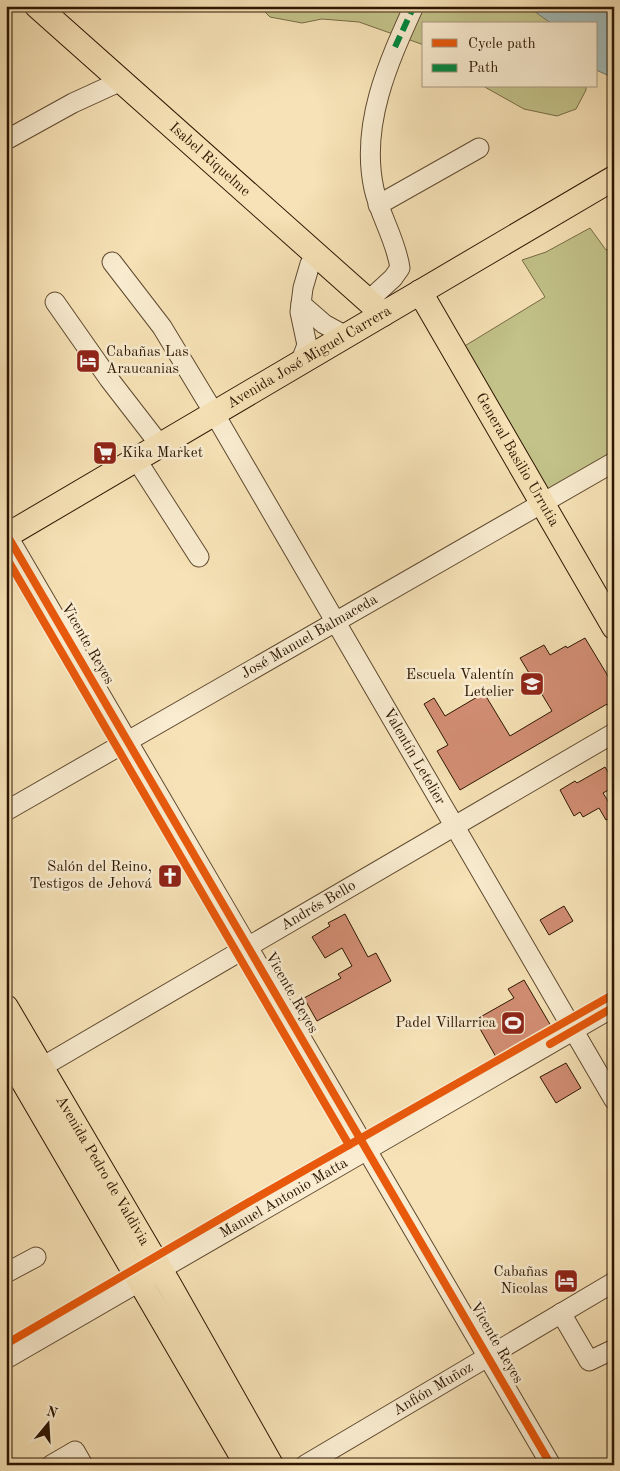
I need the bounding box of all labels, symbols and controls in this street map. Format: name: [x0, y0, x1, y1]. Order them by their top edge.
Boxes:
legend: [422, 22, 598, 88]
text: Cycle path: [468, 37, 536, 52]
text: Path: [468, 61, 498, 76]
street label: Isabel Riquelme: [166, 120, 253, 199]
street label: Avenida José Miguel Carrera: [225, 303, 395, 411]
place label: Cabañas Las Araucanias: [106, 345, 189, 377]
hotel icon: Cabañas Las Araucanias: [75, 348, 101, 374]
street label: General Basilio Urrutia: [473, 391, 562, 530]
supermarket icon: Kika Market: [92, 440, 118, 466]
place label: Kika Market: [122, 446, 203, 461]
street label: José Manuel Balmaceda: [239, 592, 381, 682]
street label: Vicente Reyes: [58, 601, 116, 687]
place label: Escuela Valentín Letelier: [406, 668, 514, 700]
school or university icon: Escuela Valentín Letelier: [519, 671, 545, 697]
street label: Valentín Letelier: [380, 706, 448, 807]
place label: Salón del Reino, Testigos de Jehová: [30, 860, 153, 892]
church icon: Salón del Reino, Testigos de Jehová: [157, 863, 183, 889]
street label: Andrés Bello: [278, 878, 359, 933]
street label: Vicente Reyes: [262, 950, 320, 1036]
sports icon: Padel Villarrica: [500, 1010, 526, 1036]
place label: Padel Villarrica: [395, 1016, 497, 1031]
street label: Avenida Pedro de Valdivia: [53, 1094, 152, 1249]
street label: Manuel Antonio Matta: [217, 1155, 351, 1241]
place label: Cabañas Nicolas: [493, 1265, 548, 1297]
hotel icon: Cabañas Nicolas: [553, 1268, 579, 1294]
street label: Vicente Reyes: [467, 1300, 525, 1386]
street label: Anfión Muñoz: [391, 1360, 476, 1418]
north arrow: [22, 1398, 72, 1448]
text: N: [44, 1404, 59, 1421]

